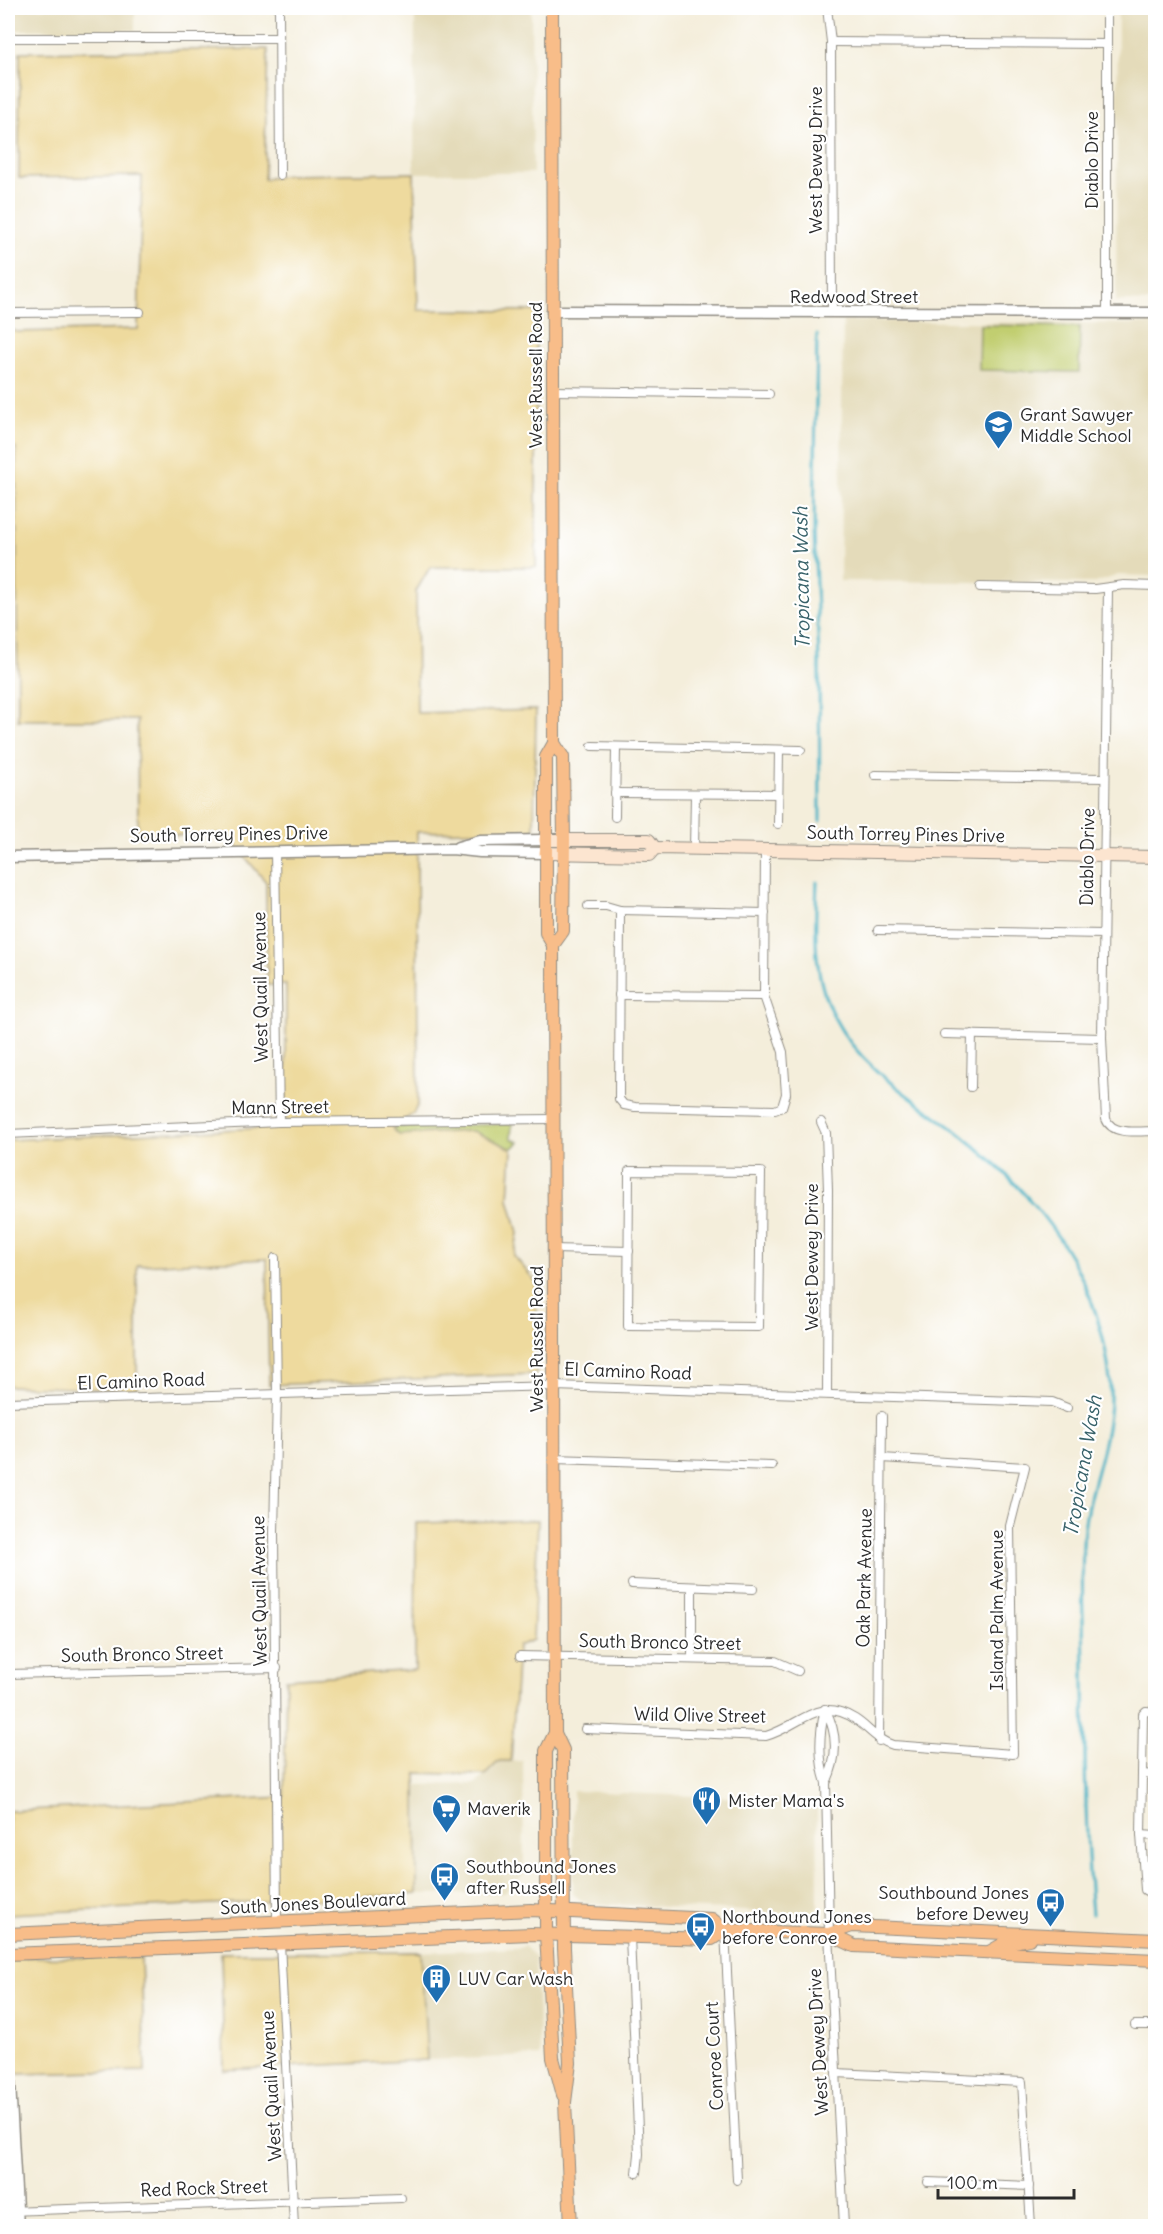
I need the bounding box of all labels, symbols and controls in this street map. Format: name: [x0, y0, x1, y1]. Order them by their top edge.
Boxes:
street label: West Dewey Drive: [804, 86, 827, 234]
street label: Diablo Drive: [1080, 111, 1103, 209]
street label: Redwood Street: [790, 285, 918, 308]
street label: West Russell Road: [524, 301, 547, 448]
place label: Grant Sawyer Middle School: [1020, 403, 1133, 447]
school or university icon: Grant Sawyer Middle School: [983, 408, 1015, 450]
water label: Tropicana Wash: [787, 506, 815, 650]
street label: Diablo Drive: [1075, 808, 1099, 906]
street label: South Torrey Pines Drive: [130, 821, 328, 847]
street label: South Torrey Pines Drive: [807, 821, 1005, 847]
street label: West Quail Avenue: [247, 911, 273, 1063]
street label: Mann Street: [231, 1095, 329, 1119]
street label: West Dewey Drive: [800, 1183, 823, 1331]
street label: West Russell Road: [525, 1265, 548, 1412]
street label: El Camino Road: [564, 1357, 693, 1385]
street label: El Camino Road: [77, 1367, 206, 1395]
water label: Tropicana Wash: [1057, 1393, 1107, 1539]
street label: Oak Park Avenue: [851, 1508, 877, 1648]
street label: West Quail Avenue: [246, 1515, 272, 1667]
street label: Island Palm Avenue: [985, 1530, 1008, 1690]
street label: South Bronco Street: [579, 1629, 741, 1655]
street label: South Bronco Street: [61, 1641, 223, 1667]
street label: Wild Olive Street: [634, 1702, 766, 1728]
restaurant icon: Mister Mama's: [691, 1784, 723, 1826]
place label: Mister Mama's: [728, 1789, 844, 1812]
supermarket icon: Maverik: [430, 1792, 462, 1834]
place label: Maverik: [467, 1797, 531, 1820]
place label: Southbound Jones after Russell: [466, 1855, 616, 1899]
bus stop icon: Southbound Jones after Russell: [429, 1860, 461, 1902]
place label: Southbound Jones before Dewey: [879, 1881, 1029, 1925]
bus stop icon: Southbound Jones before Dewey: [1034, 1886, 1066, 1928]
street label: South Jones Boulevard: [220, 1887, 407, 1919]
place label: Northbound Jones before Conroe: [722, 1905, 872, 1949]
bus stop icon: Northbound Jones before Conroe: [685, 1910, 717, 1952]
building icon: LUV Car Wash: [421, 1962, 453, 2004]
place label: LUV Car Wash: [458, 1967, 573, 1990]
street label: West Dewey Drive: [803, 1968, 833, 2116]
street label: Conroe Court: [700, 2001, 728, 2111]
street label: West Quail Avenue: [256, 2010, 286, 2162]
scale bar: [938, 2162, 1074, 2200]
text: 100 m: [947, 2171, 998, 2194]
street label: Red Rock Street: [140, 2174, 268, 2202]

